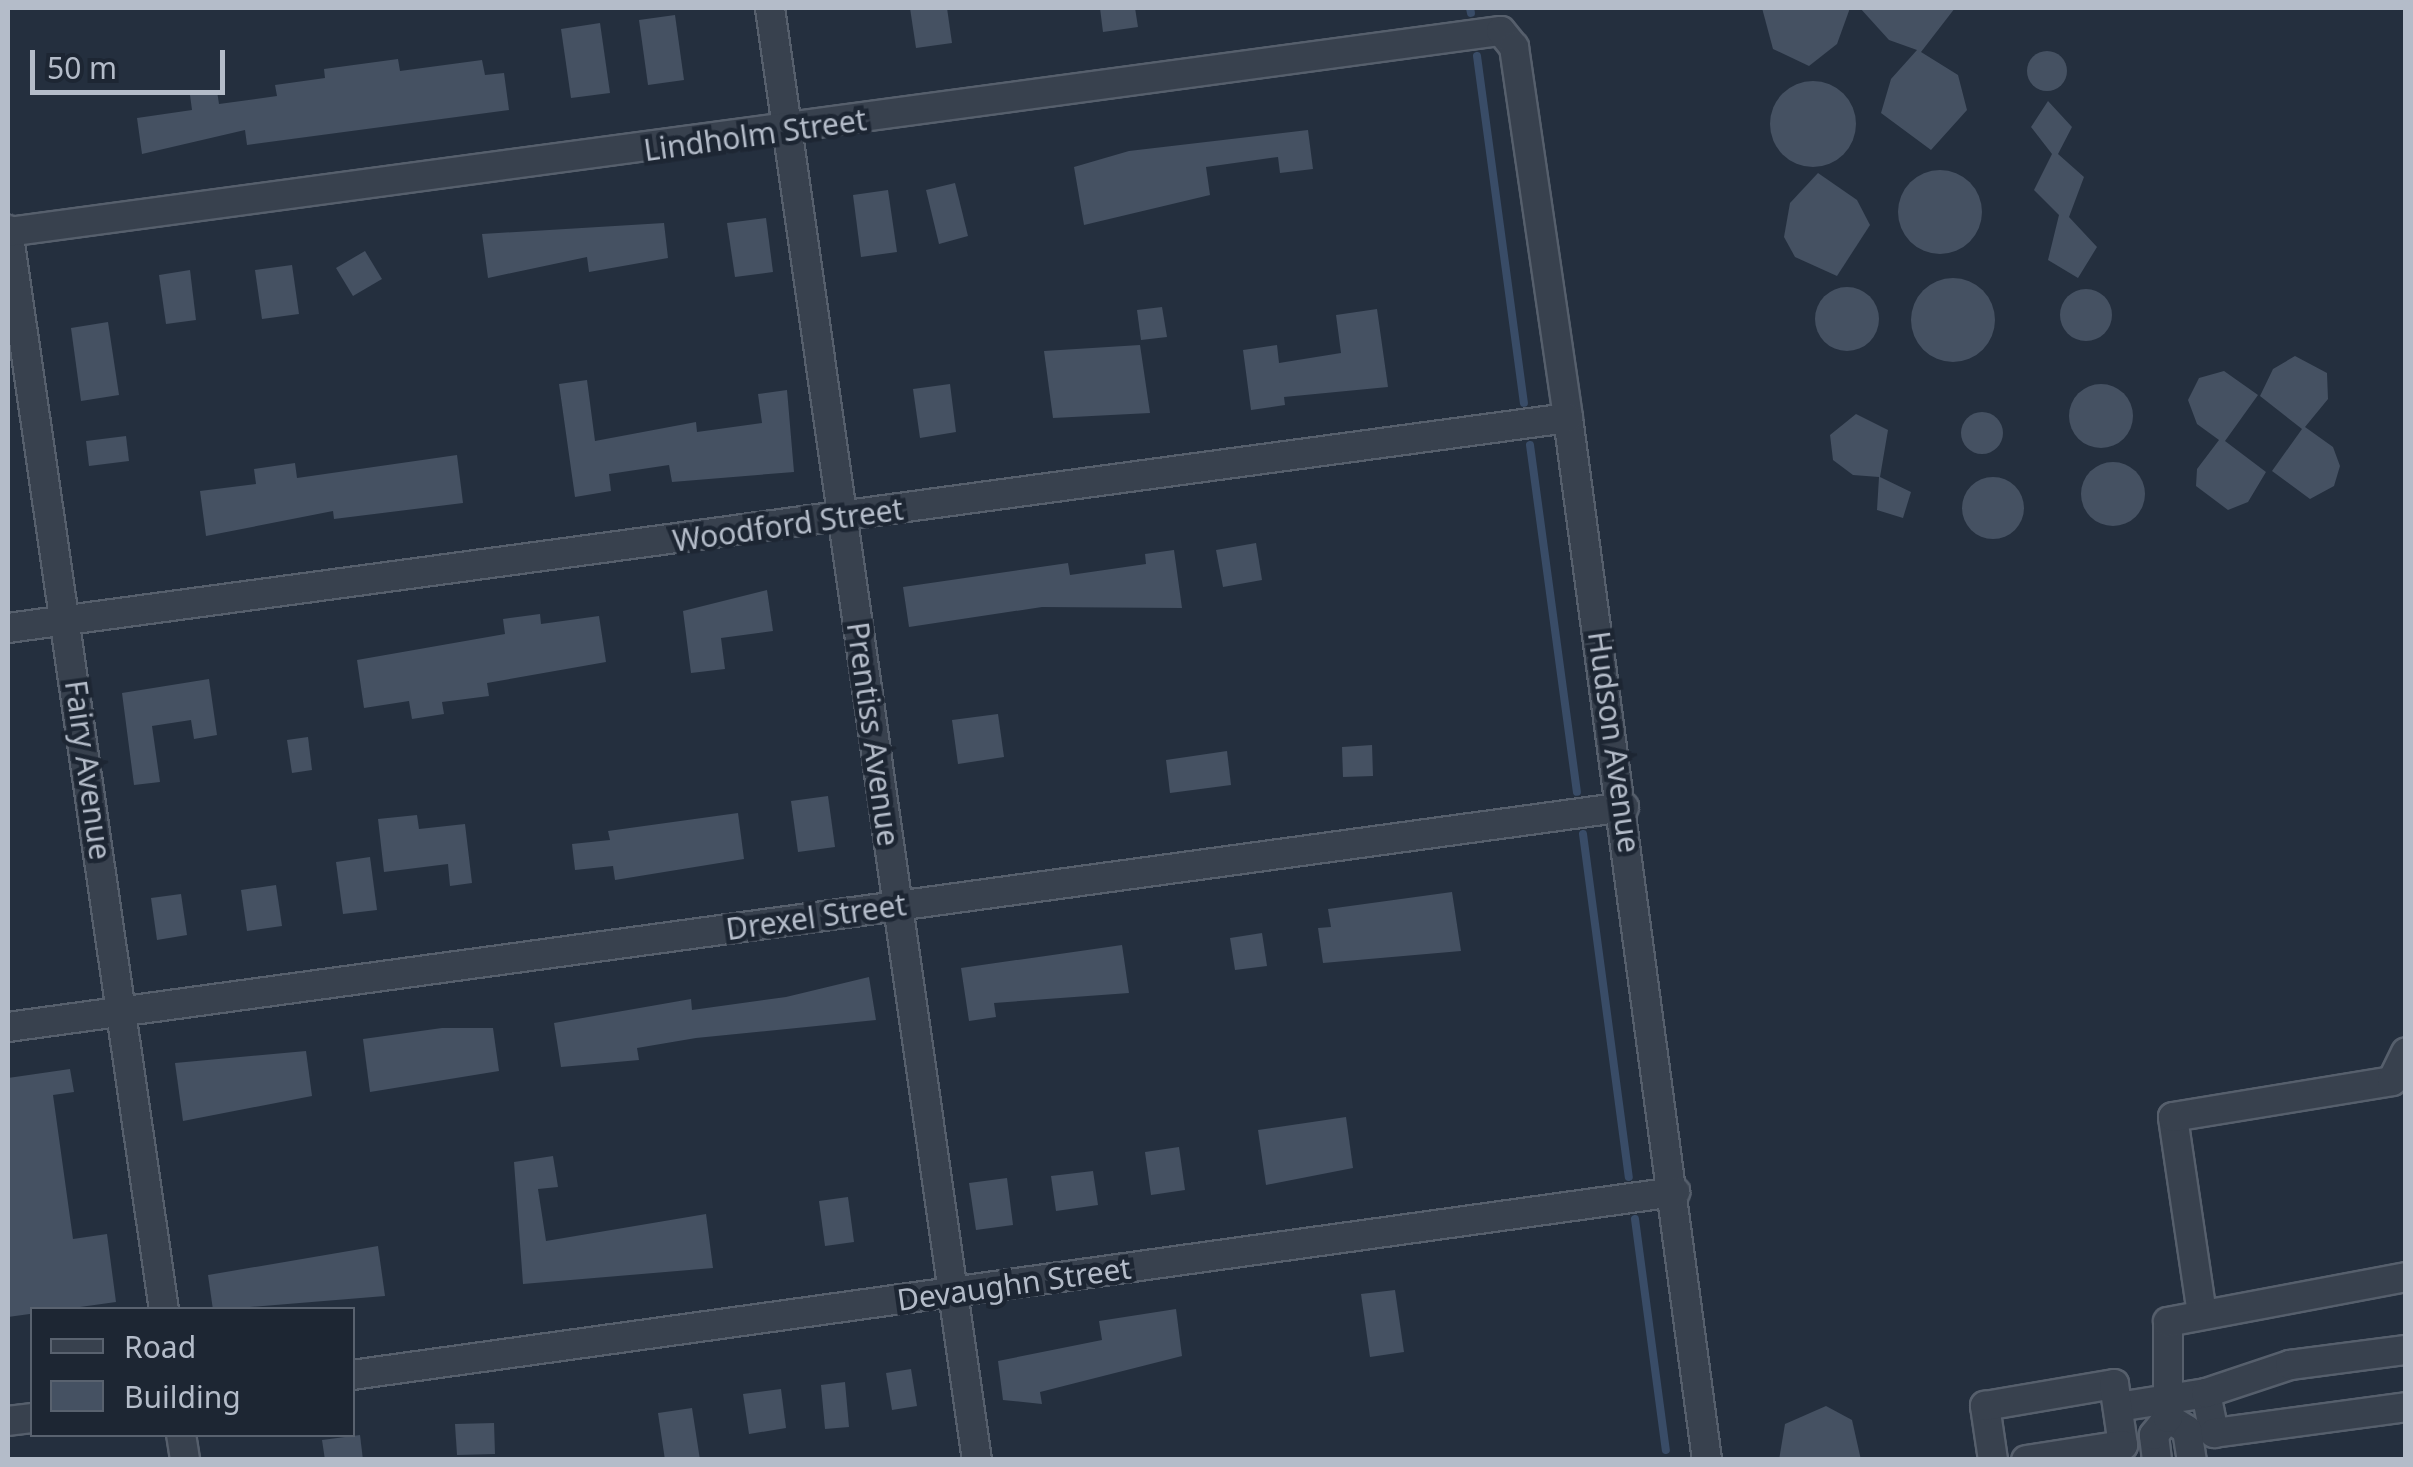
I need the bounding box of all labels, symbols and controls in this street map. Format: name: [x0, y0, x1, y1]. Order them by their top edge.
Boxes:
scale bar: [35, 30, 230, 92]
text: 50 m: [47, 47, 117, 88]
street label: Lindholm Street: [641, 102, 869, 168]
street label: Woodford Street: [670, 491, 906, 559]
street label: Prentiss Avenue: [839, 620, 907, 848]
street label: Hudson Avenue: [1581, 629, 1647, 855]
street label: Fairy Avenue: [58, 678, 118, 862]
street label: Drexel Street: [724, 887, 908, 947]
street label: Devaughn Street: [895, 1250, 1133, 1318]
legend: [30, 1307, 355, 1437]
text: Road: [124, 1326, 196, 1367]
text: Building: [124, 1376, 241, 1417]

